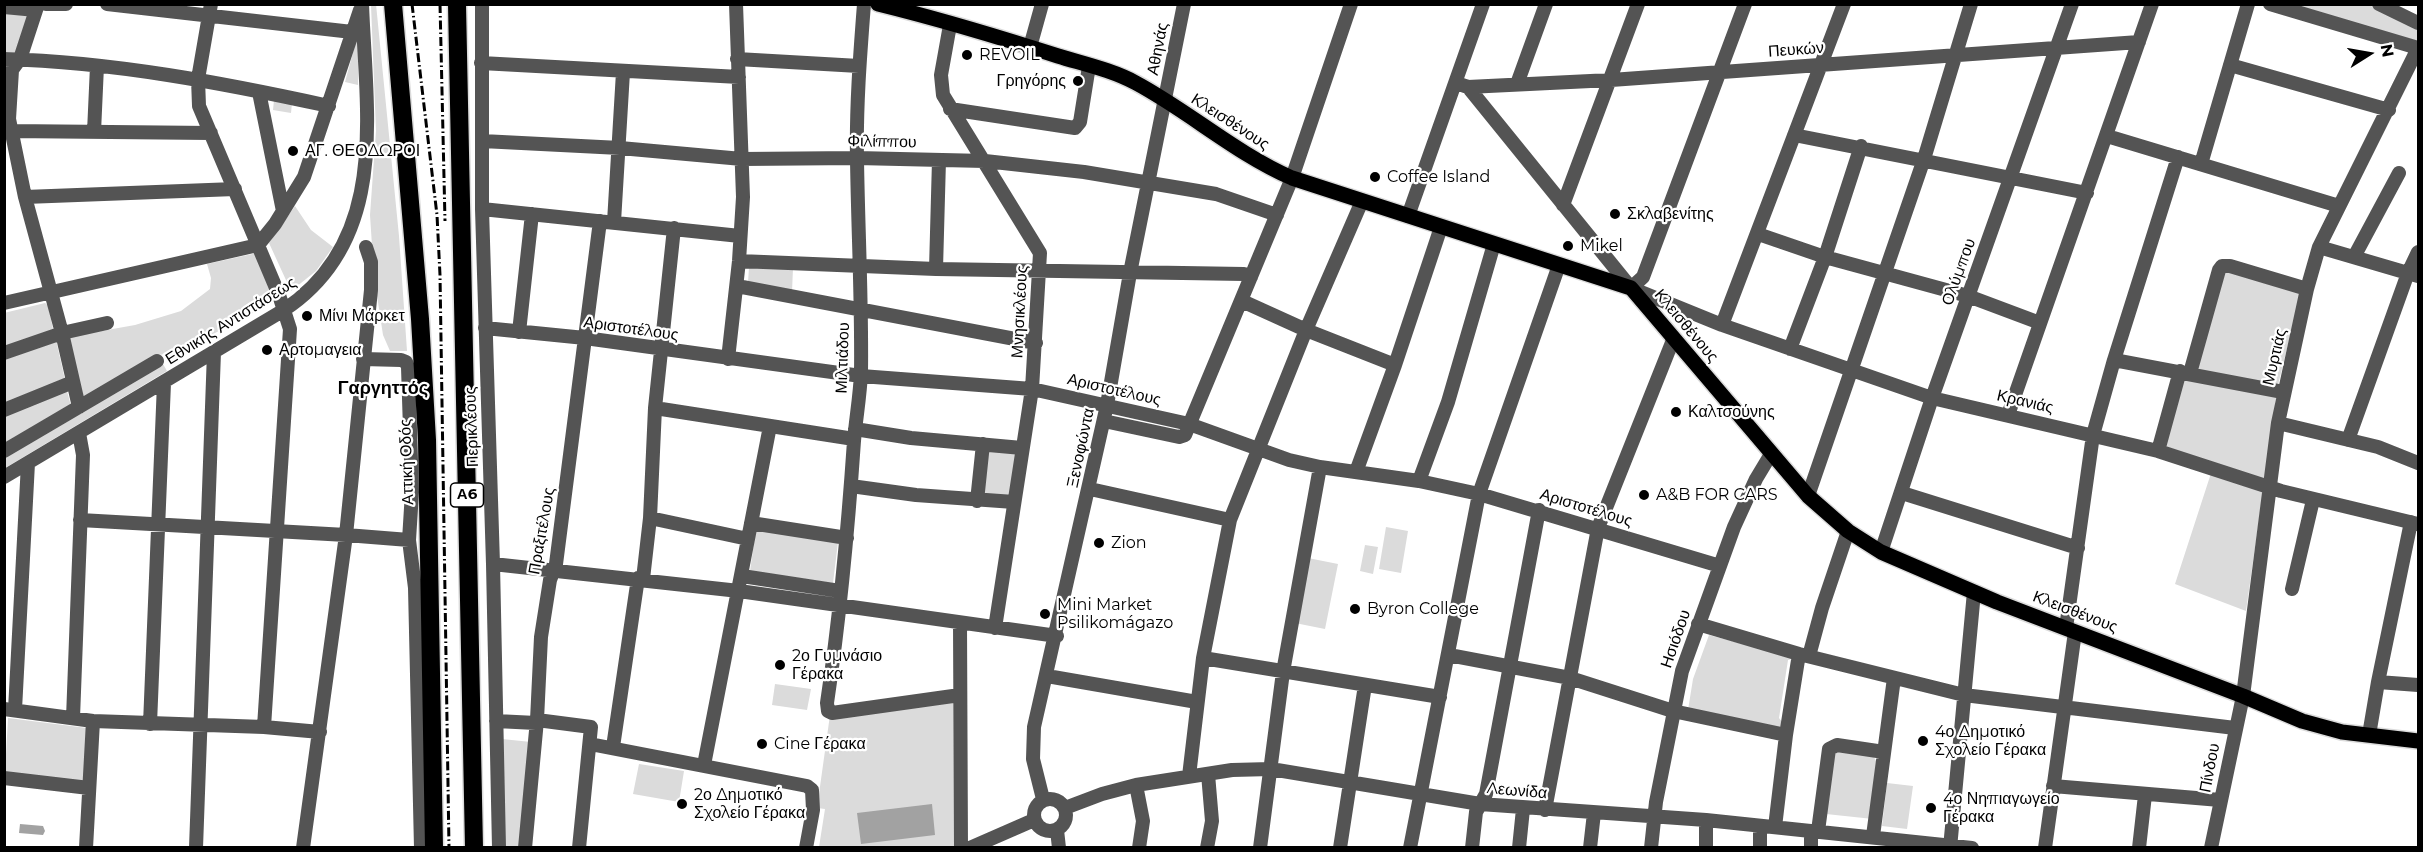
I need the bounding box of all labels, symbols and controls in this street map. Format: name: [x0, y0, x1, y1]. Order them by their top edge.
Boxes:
street label: Αθηνάς: [1143, 21, 1173, 77]
north arrow: [2339, 24, 2399, 84]
street label: Πευκών: [1768, 38, 1824, 62]
text: N: [2377, 42, 2398, 59]
place label: REVOIL: [979, 45, 1040, 65]
marker: REVOIL: [960, 48, 974, 62]
place label: Γρηγόρης: [997, 71, 1066, 91]
marker: Γρηγόρης: [1071, 74, 1085, 88]
street label: Κλεισθένους: [1187, 90, 1273, 154]
street label: Φιλίππου: [847, 132, 917, 152]
place label: ΑΓ. ΘΕΟΔΩΡΟΙ: [305, 141, 420, 161]
marker: ΑΓ. ΘΕΟΔΩΡΟΙ: [286, 144, 300, 158]
place label: Coffee Island: [1387, 167, 1490, 187]
marker: Coffee Island: [1368, 170, 1382, 184]
place label: Σκλαβενίτης: [1627, 204, 1714, 224]
marker: Σκλαβενίτης: [1608, 207, 1622, 221]
place label: Mikel: [1580, 236, 1623, 256]
street label: Ολύμπου: [1938, 236, 1980, 308]
marker: Mikel: [1561, 239, 1575, 253]
street label: Μνησικλέους: [1008, 265, 1032, 359]
street label: Εθνικής Αντιστάσεως: [162, 273, 300, 369]
street label: Κλεισθένους: [1650, 286, 1722, 366]
place label: Μίνι Μάρκετ: [319, 306, 405, 326]
marker: Μίνι Μάρκετ: [300, 309, 314, 323]
street label: Αριστοτέλους: [582, 313, 680, 345]
street label: Μιλτιάδου: [832, 322, 854, 394]
street label: Μυρτιάς: [2259, 327, 2291, 387]
place label: Αρτομαγεια: [279, 340, 362, 360]
marker: Αρτομαγεια: [260, 343, 274, 357]
street label: Αριστοτέλους: [1065, 370, 1163, 410]
district label: Γαργηττός: [338, 378, 428, 400]
street label: Περικλέους: [461, 386, 483, 468]
street label: Κρανιάς: [1995, 386, 2055, 418]
place label: Καλτσούνης: [1688, 402, 1775, 422]
marker: Καλτσούνης: [1669, 405, 1683, 419]
street label: Ξενοφώντα: [1063, 407, 1099, 489]
street label: Αττική Οδός: [396, 419, 418, 505]
road number: Α6: [450, 483, 484, 507]
street label: Αριστοτέλους: [1538, 485, 1634, 531]
place label: A&B FOR CARS: [1656, 485, 1778, 505]
street label: Πραξιτέλους: [525, 486, 559, 576]
marker: A&B FOR CARS: [1637, 488, 1651, 502]
place label: Zion: [1111, 533, 1147, 553]
marker: Zion: [1092, 536, 1106, 550]
street label: Κλεισθένους: [2030, 587, 2120, 637]
place label: Mini Market Psilikomágazo: [1057, 595, 1173, 633]
place label: Byron College: [1367, 599, 1479, 619]
marker: Byron College: [1348, 602, 1362, 616]
marker: Mini Market Psilikomágazo: [1038, 607, 1052, 621]
street label: Ησιόδου: [1657, 607, 1695, 671]
place label: 2ο Γυμνάσιο Γέρακα: [792, 646, 882, 684]
marker: 2ο Γυμνάσιο Γέρακα: [773, 658, 787, 672]
place label: 4ο Δημοτικό Σχολείο Γέρακα: [1935, 722, 2046, 760]
place label: Cine Γέρακα: [774, 734, 866, 754]
marker: 4ο Δημοτικό Σχολείο Γέρακα: [1916, 734, 1930, 748]
marker: Cine Γέρακα: [755, 737, 769, 751]
street label: Πίνδου: [2196, 742, 2224, 794]
street label: Λεωνίδα: [1486, 779, 1548, 803]
place label: 2ο Δημοτικό Σχολείο Γέρακα: [694, 785, 805, 823]
place label: 4ο Νηπιαγωγείο Γέρακα: [1943, 789, 2060, 827]
marker: 2ο Δημοτικό Σχολείο Γέρακα: [675, 797, 689, 811]
marker: 4ο Νηπιαγωγείο Γέρακα: [1924, 801, 1938, 815]

